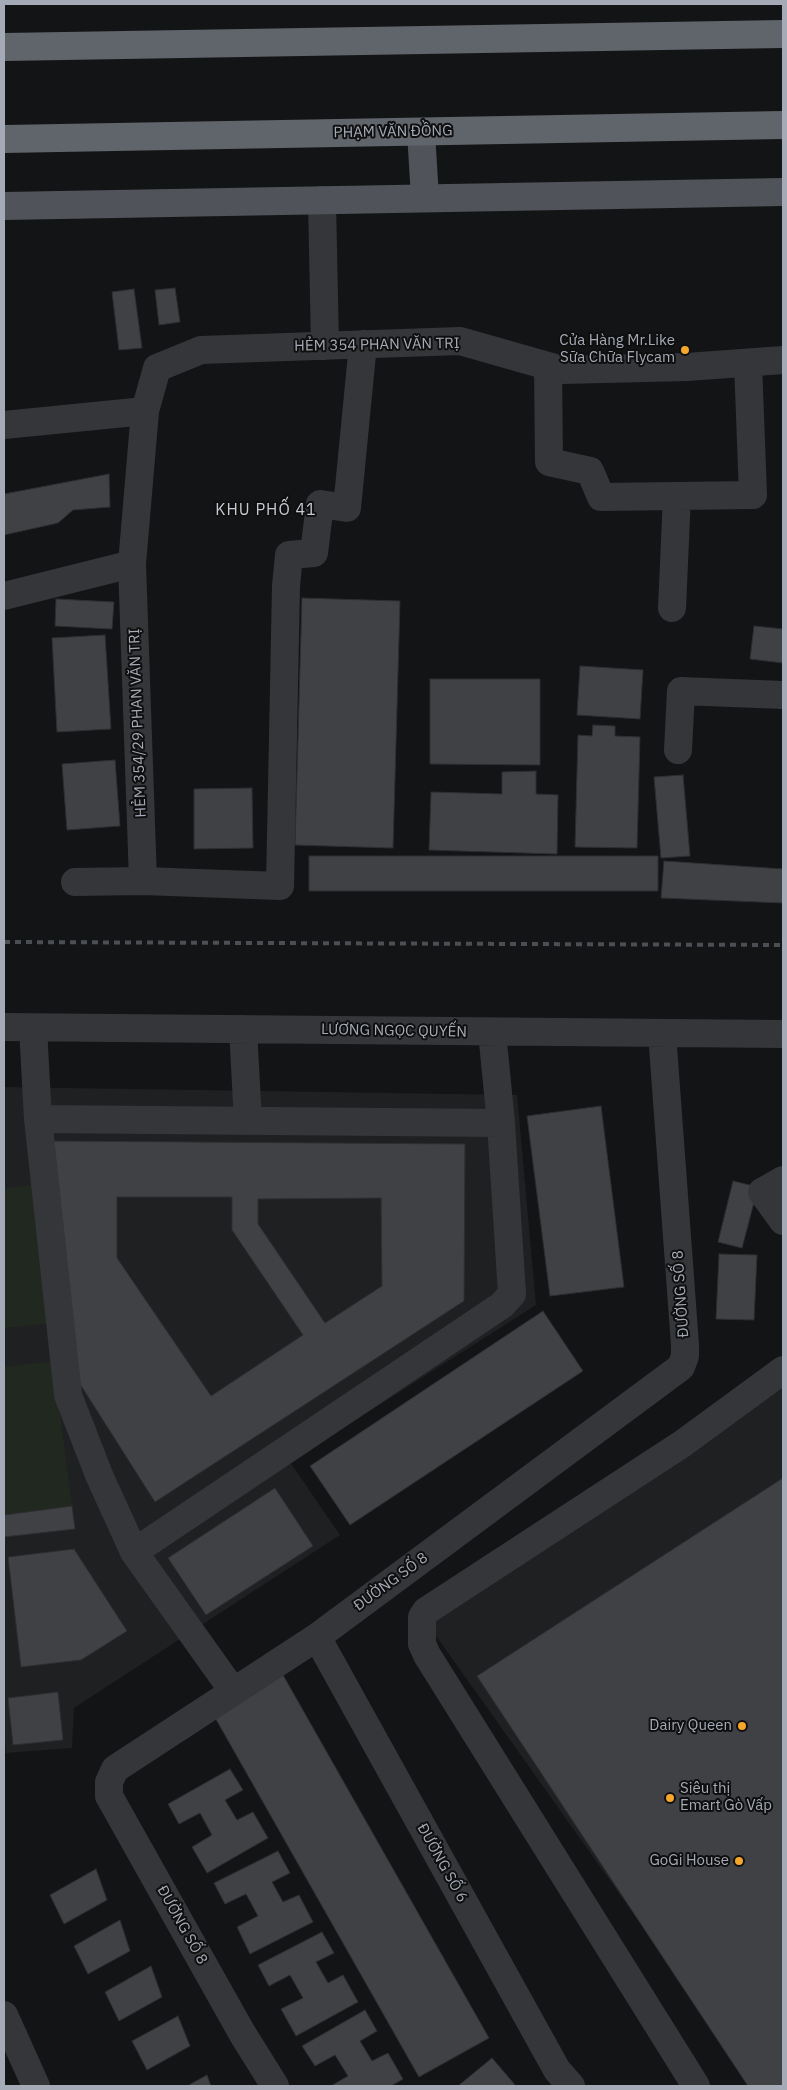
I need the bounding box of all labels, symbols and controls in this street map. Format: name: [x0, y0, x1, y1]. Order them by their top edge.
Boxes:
street label: PHẠM VĂN ĐỒNG: [333, 122, 453, 142]
place label: Cửa Hàng Mr.Like Sữa Chữa Flycam: [559, 332, 675, 367]
street label: HẺM 354 PHAN VĂN TRỊ: [294, 335, 460, 355]
marker: Cửa Hàng Mr.Like Sữa Chữa Flycam: [679, 344, 691, 356]
district label: KHU PHỐ 41: [214, 500, 318, 520]
street label: HẺM 354/29 PHAN VĂN TRỊ: [126, 628, 150, 818]
street label: LƯƠNG NGỌC QUYẾN: [321, 1021, 467, 1041]
street label: ĐƯỜNG SỐ 8: [669, 1250, 693, 1338]
street label: ĐƯỜNG SỐ 8: [350, 1549, 432, 1615]
place label: Dairy Queen: [649, 1717, 732, 1735]
marker: Dairy Queen: [736, 1720, 748, 1732]
place label: Siêu thị Emart Gò Vấp: [680, 1780, 772, 1815]
marker: Siêu thị Emart Gò Vấp: [664, 1792, 676, 1804]
street label: ĐƯỜNG SỐ 6: [413, 1820, 471, 1906]
place label: GoGi House: [649, 1852, 729, 1870]
marker: GoGi House: [733, 1855, 745, 1867]
street label: ĐƯỜNG SỐ 8: [153, 1882, 211, 1968]

